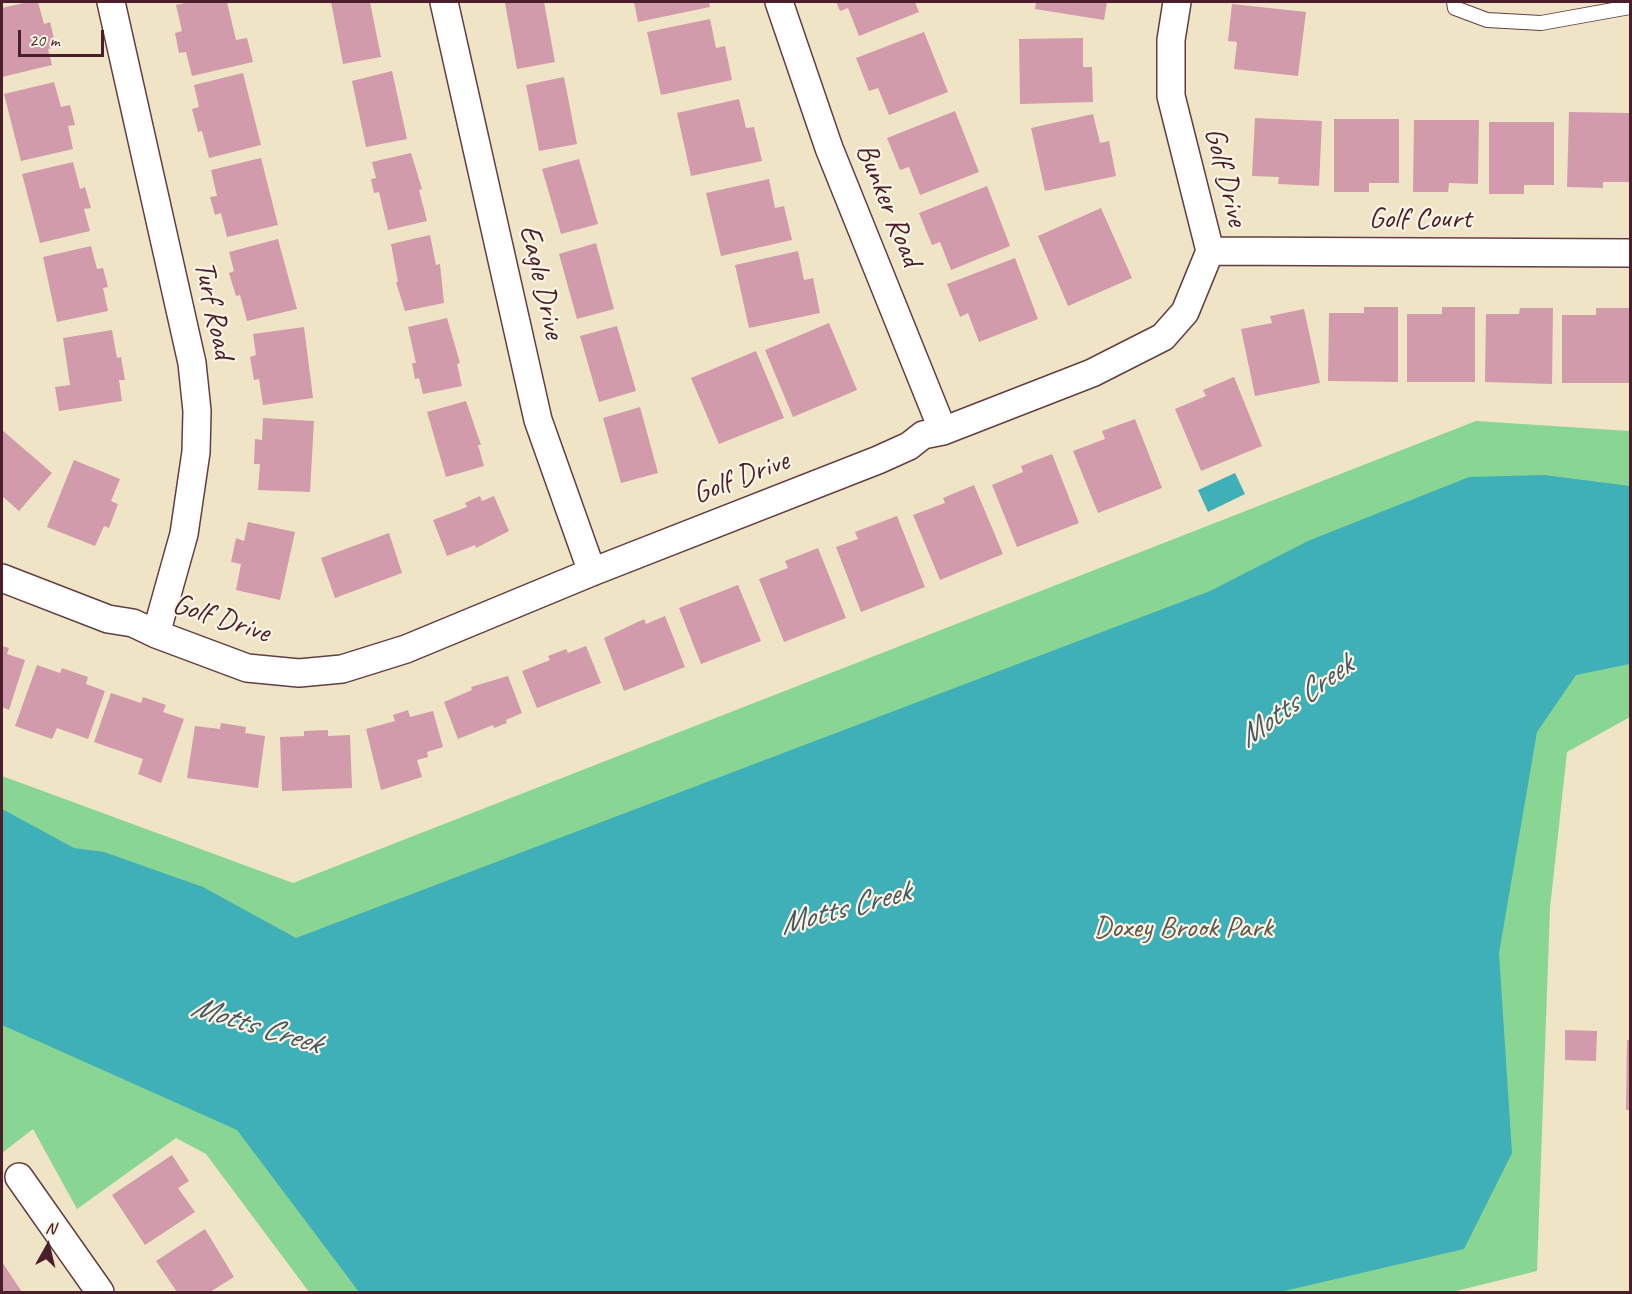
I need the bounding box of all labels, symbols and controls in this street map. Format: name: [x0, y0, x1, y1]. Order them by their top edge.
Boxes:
scale bar: [21, 18, 106, 56]
text: 20 m: [29, 29, 60, 51]
street label: Golf Drive: [1195, 124, 1255, 230]
street label: Bunker Road: [847, 138, 929, 272]
street label: Golf Court: [1369, 201, 1471, 237]
street label: Eagle Drive: [510, 222, 572, 342]
street label: Turf Road: [185, 258, 241, 362]
street label: Golf Drive: [688, 443, 794, 513]
street label: Golf Drive: [168, 586, 274, 652]
water label: Motts Creek: [1231, 647, 1361, 757]
water label: Motts Creek: [776, 873, 914, 945]
park label: Doxey Brook Park: [1093, 910, 1273, 946]
water label: Motts Creek: [187, 988, 325, 1064]
north arrow: [18, 1216, 78, 1276]
text: N: [44, 1218, 57, 1239]

